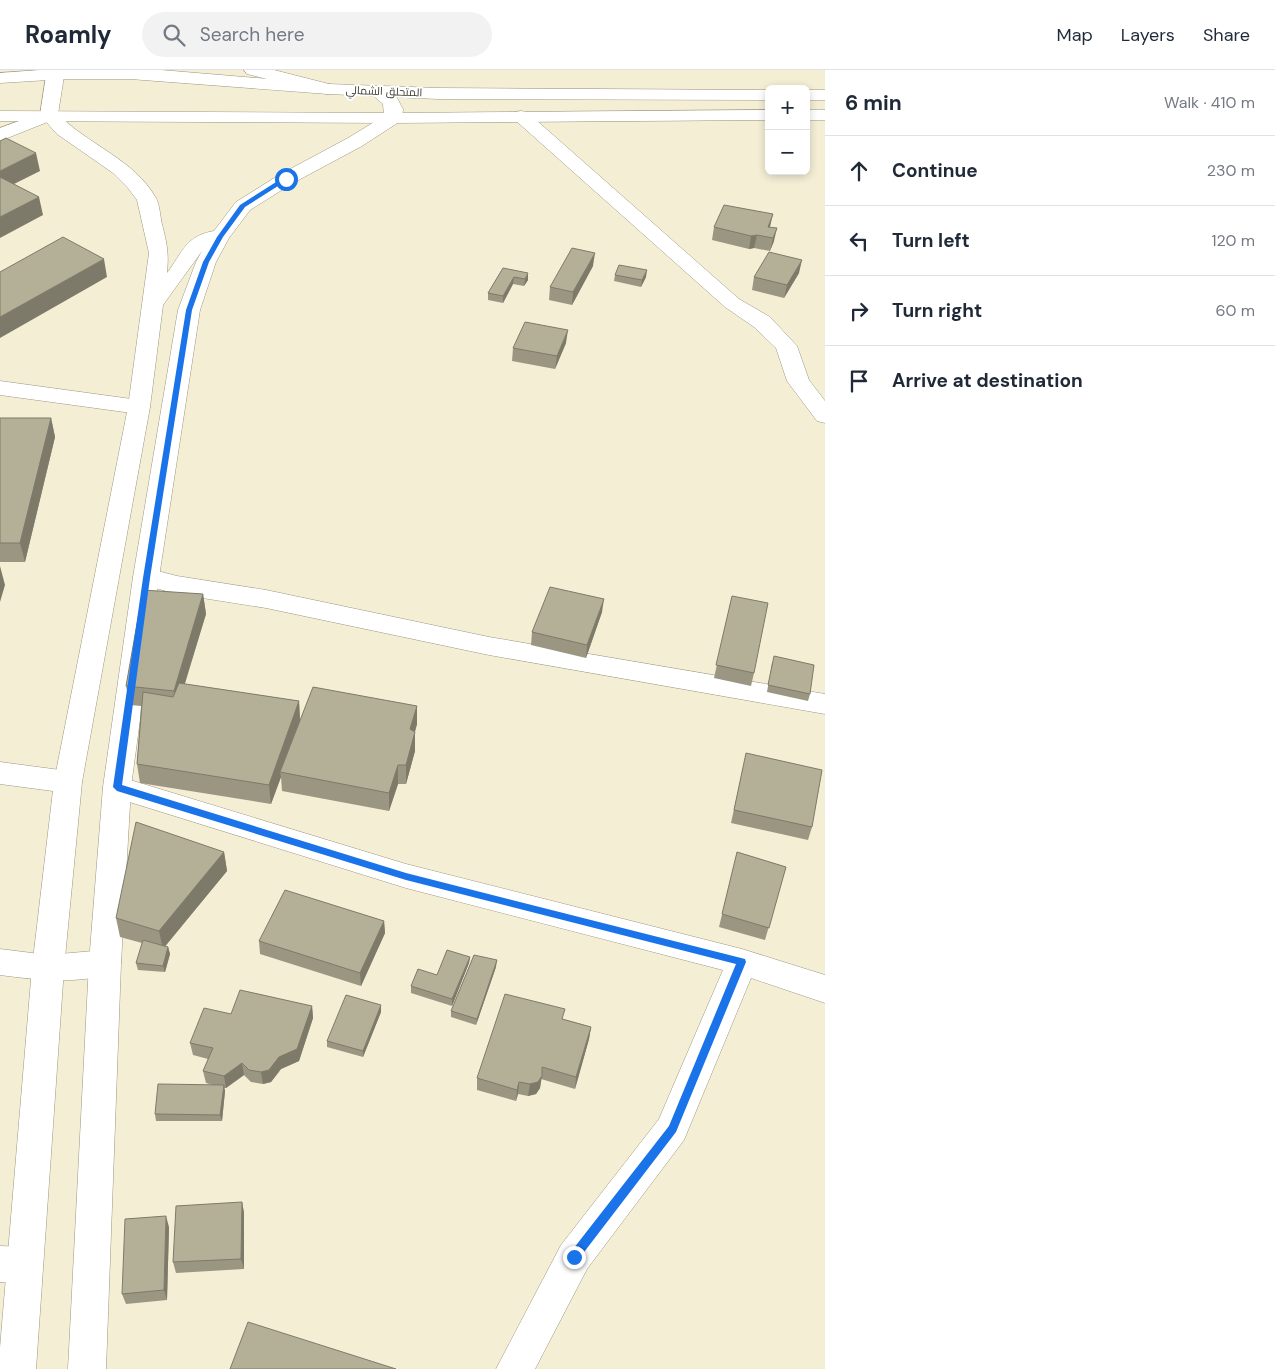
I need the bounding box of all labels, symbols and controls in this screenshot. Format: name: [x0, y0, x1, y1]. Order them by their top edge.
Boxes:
search box: [142, 12, 492, 57]
text: Roamly: [25, 19, 112, 50]
icon: search: [160, 21, 188, 49]
text: Search here: [200, 22, 304, 47]
text: Map: [1057, 23, 1093, 47]
text: Layers: [1121, 23, 1175, 47]
text: Share: [1203, 23, 1250, 47]
street label: المتحلق الشمالي: [345, 83, 423, 101]
map controls: [765, 85, 810, 175]
button: +: [765, 85, 810, 130]
text: 6 min: [845, 89, 902, 117]
text: Walk · 410 m: [1164, 92, 1255, 113]
button: −: [765, 130, 810, 175]
icon: ahead: [845, 157, 873, 185]
text: Continue: [892, 158, 978, 183]
text: 230 m: [1207, 160, 1255, 181]
route start: [275, 168, 298, 191]
icon: left: [845, 227, 873, 255]
text: Turn left: [892, 228, 970, 253]
text: 120 m: [1211, 230, 1255, 251]
icon: right: [845, 297, 873, 325]
text: Turn right: [892, 298, 982, 323]
text: 60 m: [1215, 300, 1255, 321]
icon: arrive: [845, 367, 873, 395]
text: Arrive at destination: [892, 368, 1083, 393]
route end: [563, 1246, 586, 1269]

